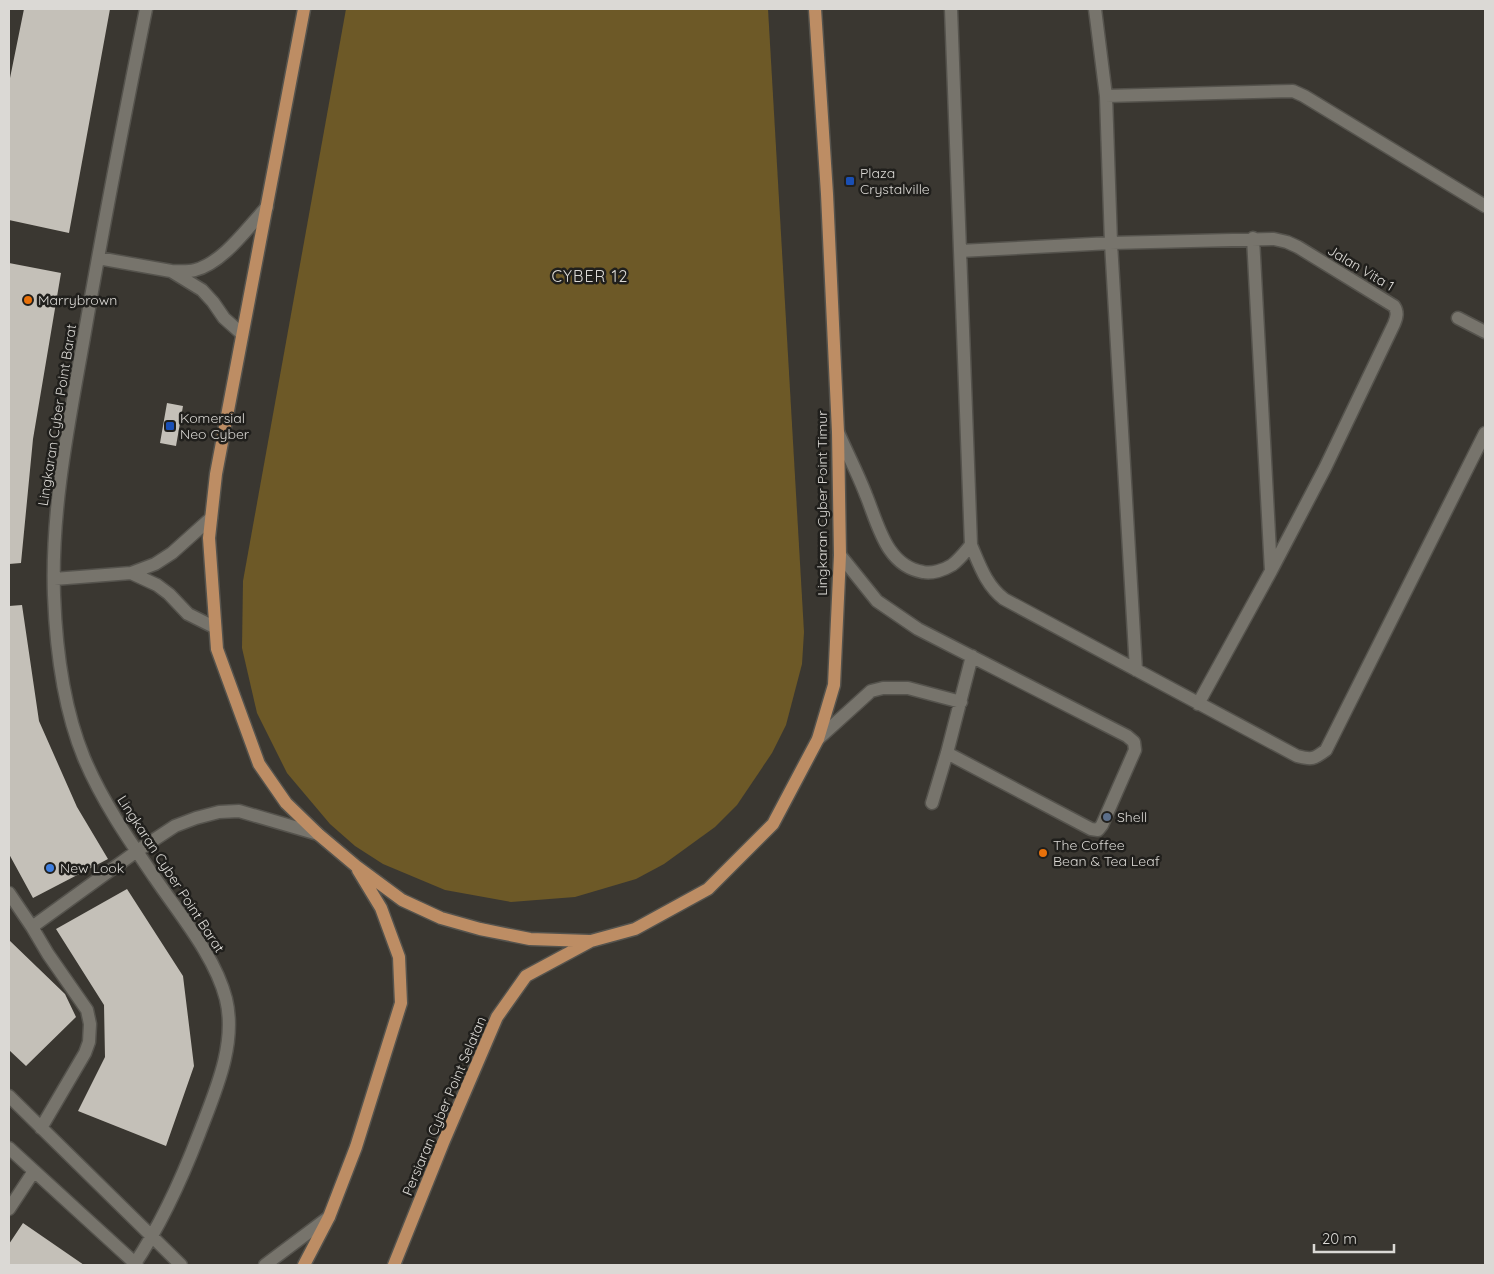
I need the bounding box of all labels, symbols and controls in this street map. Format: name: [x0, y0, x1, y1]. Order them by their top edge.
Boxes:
place label: Plaza Crystalville: [860, 164, 930, 198]
marker: Plaza Crystalville: [844, 175, 856, 187]
street label: Jalan Vita 1: [1324, 241, 1398, 295]
district label: CYBER 12: [552, 266, 628, 286]
place label: Marrybrown: [38, 291, 117, 309]
marker: Marrybrown: [22, 294, 34, 306]
street label: Lingkaran Cyber Point Barat: [34, 323, 80, 507]
place label: Komersial Neo Cyber: [180, 409, 250, 443]
street label: Lingkaran Cyber Point Timur: [813, 410, 831, 596]
marker: Komersial Neo Cyber: [164, 420, 176, 432]
street label: Lingkaran Cyber Point Barat: [113, 792, 229, 956]
place label: Shell: [1117, 808, 1147, 826]
marker: Shell: [1101, 811, 1113, 823]
place label: The Coffee Bean & Tea Leaf: [1053, 836, 1160, 870]
marker: The Coffee Bean & Tea Leaf: [1037, 847, 1049, 859]
place label: New Look: [60, 859, 124, 877]
marker: New Look: [44, 862, 56, 874]
street label: Persiaran Cyber Point Selatan: [398, 1014, 490, 1198]
scale bar: [1314, 1222, 1394, 1254]
text: 20 m: [1322, 1229, 1357, 1248]

